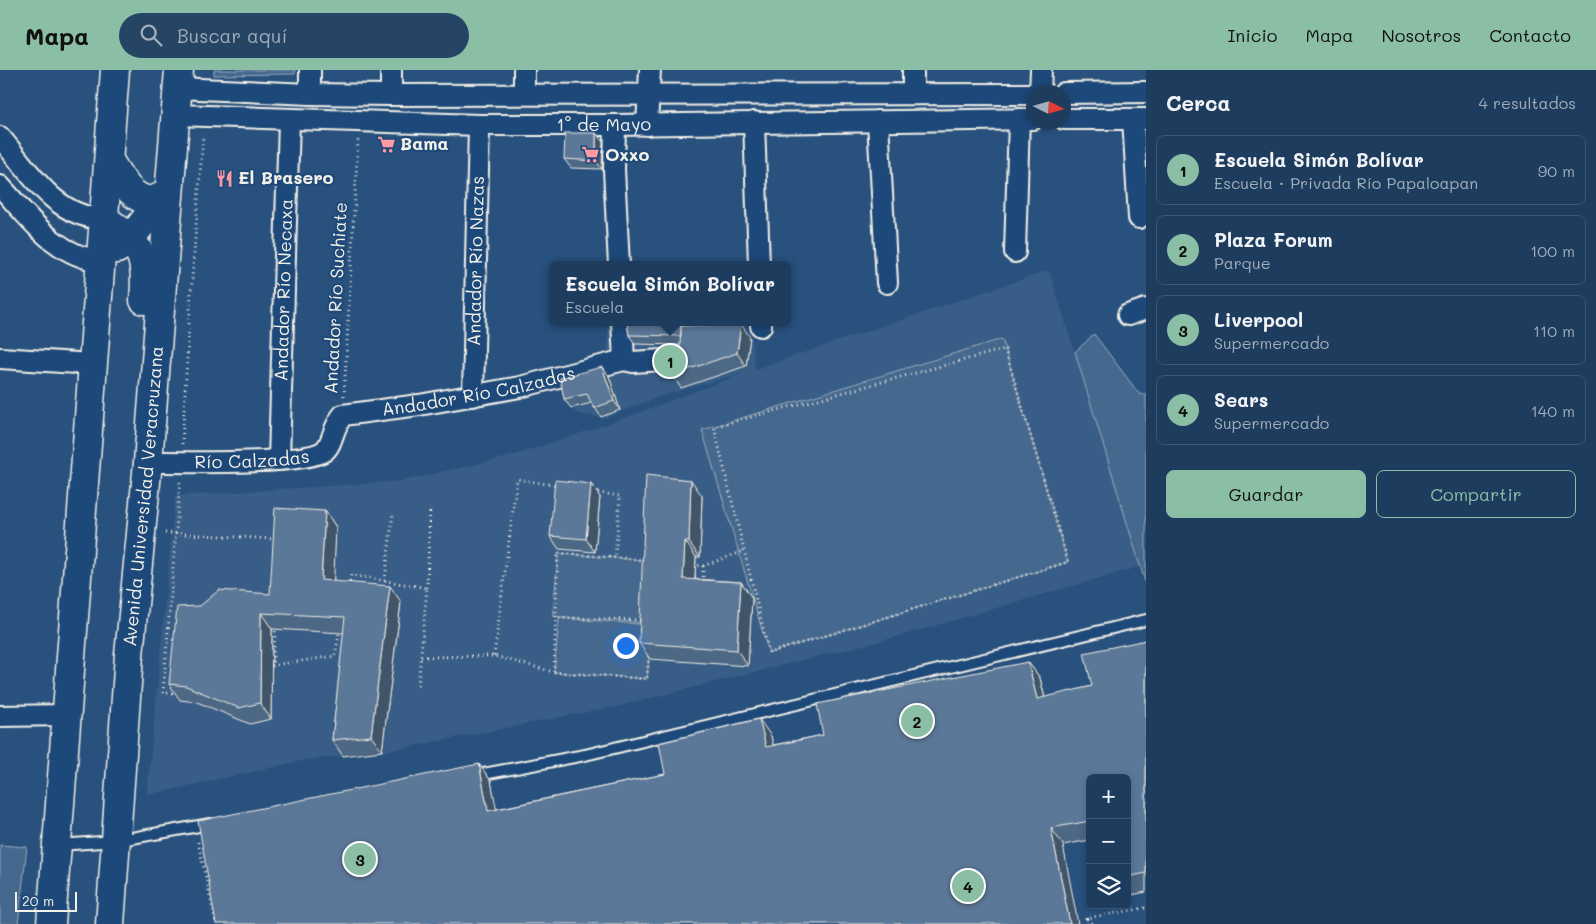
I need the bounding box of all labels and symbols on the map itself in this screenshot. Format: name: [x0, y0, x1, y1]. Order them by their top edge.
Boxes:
north arrow: [1026, 85, 1071, 130]
street label: 1° de Mayo: [556, 111, 652, 136]
place label: Bama: [400, 131, 449, 155]
supermarket icon: Bama: [376, 134, 396, 154]
place label: Oxxo: [605, 142, 650, 166]
supermarket icon: Oxxo: [581, 145, 601, 165]
place label: El Brasero: [238, 165, 334, 189]
restaurant icon: El Brasero: [214, 168, 234, 188]
street label: Andador Río Nazas: [461, 176, 489, 346]
street label: Andador Río Necaxa: [268, 199, 298, 382]
street label: Andador Río Suchiate: [318, 201, 352, 394]
pin: 1: [654, 342, 686, 380]
street label: Avenida Universidad Veracruzana: [117, 345, 168, 648]
street label: Andador Río Calzadas: [380, 360, 578, 421]
street label: Río Calzadas: [194, 443, 311, 473]
your location: [613, 633, 639, 659]
pin: 2: [901, 702, 933, 740]
pin: 3: [344, 840, 376, 878]
pin: 4: [952, 867, 984, 905]
scale bar: [15, 889, 78, 912]

